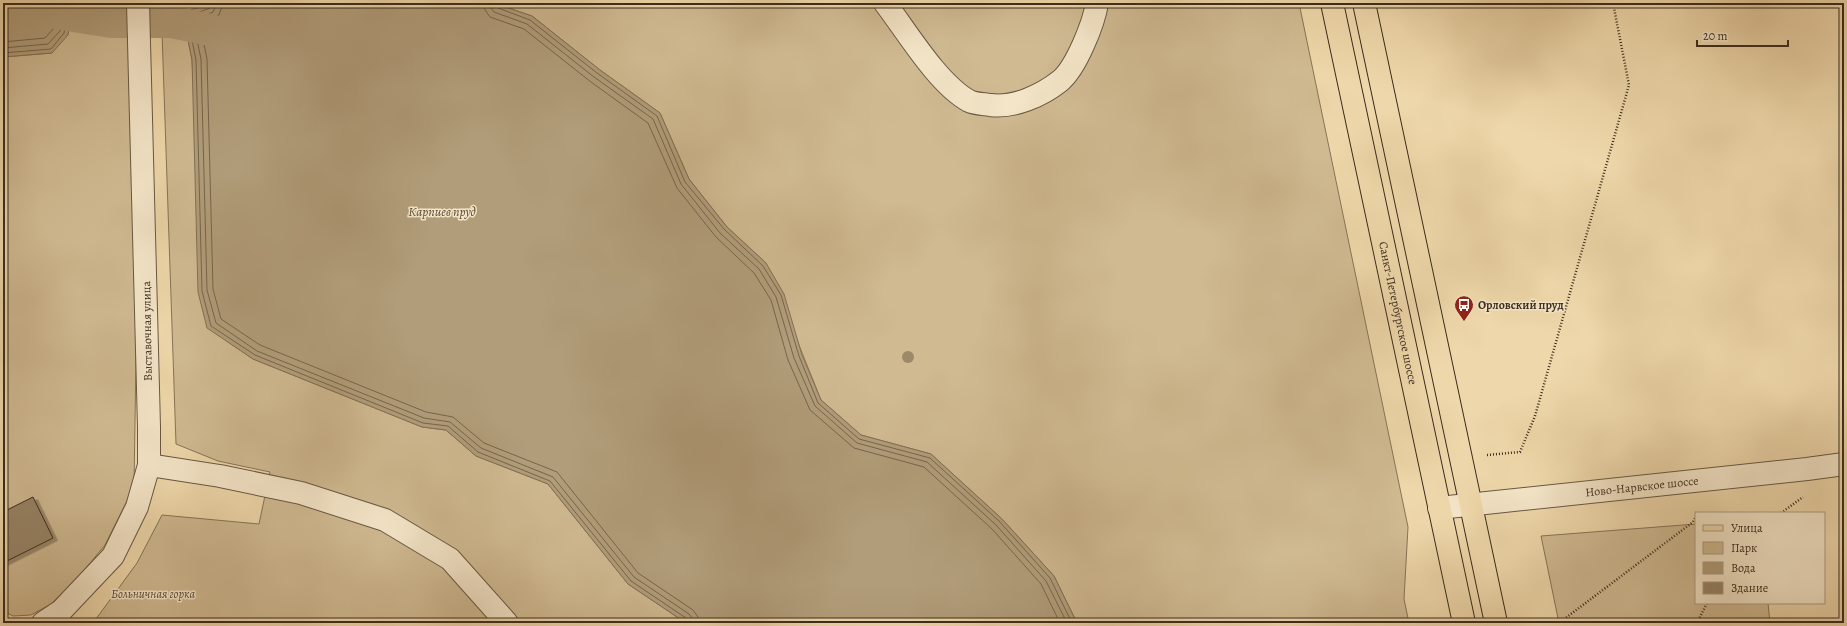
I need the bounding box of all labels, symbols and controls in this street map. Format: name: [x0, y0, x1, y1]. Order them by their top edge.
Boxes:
scale bar: [1697, 22, 1788, 48]
text: 20 m: [1703, 28, 1727, 44]
water label: Карпиев пруд: [408, 203, 476, 220]
street label: Санкт-Петербургское шоссе: [1375, 240, 1421, 386]
street label: Выставочная улица: [138, 280, 156, 381]
bus stop icon: Орловский пруд: [1453, 294, 1475, 322]
place label: Орловский пруд: [1478, 297, 1564, 313]
street label: Ново-Нарвское шоссе: [1584, 473, 1699, 500]
legend: [1695, 512, 1825, 604]
text: Улица: [1731, 520, 1763, 536]
text: Парк: [1731, 540, 1757, 556]
text: Вода: [1731, 560, 1756, 576]
text: Здание: [1731, 580, 1768, 596]
park label: Больничная горка: [111, 586, 195, 602]

